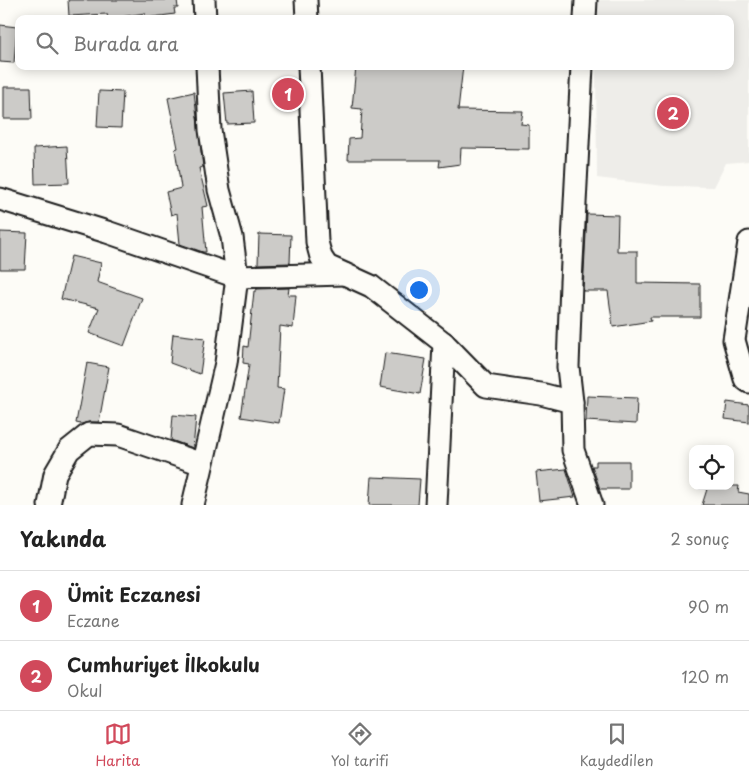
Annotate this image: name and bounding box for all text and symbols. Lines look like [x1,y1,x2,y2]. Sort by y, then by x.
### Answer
search box [15,15,734,70]
icon: search [33,29,61,57]
text: Burada ara [73,29,178,57]
pin: 1 [272,75,304,113]
pin: 2 [657,94,689,132]
your location [406,277,432,303]
map controls [689,445,734,490]
button: locate [689,445,734,490]
text: Yakında [20,522,106,554]
text: 2 sonuç [671,526,729,550]
text: Ümit Eczanesi [67,580,201,608]
text: 1 [32,594,40,618]
text: 90 m [688,594,729,618]
text: Eczane [67,608,120,632]
text: Cumhuriyet İlkokulu [67,650,260,678]
text: 2 [30,664,42,688]
text: 120 m [682,664,729,688]
text: Okul [67,678,102,702]
tab: Harita [95,720,140,771]
tab: Yol tarifi [331,720,389,771]
tab: Kaydedilen [580,720,654,771]

